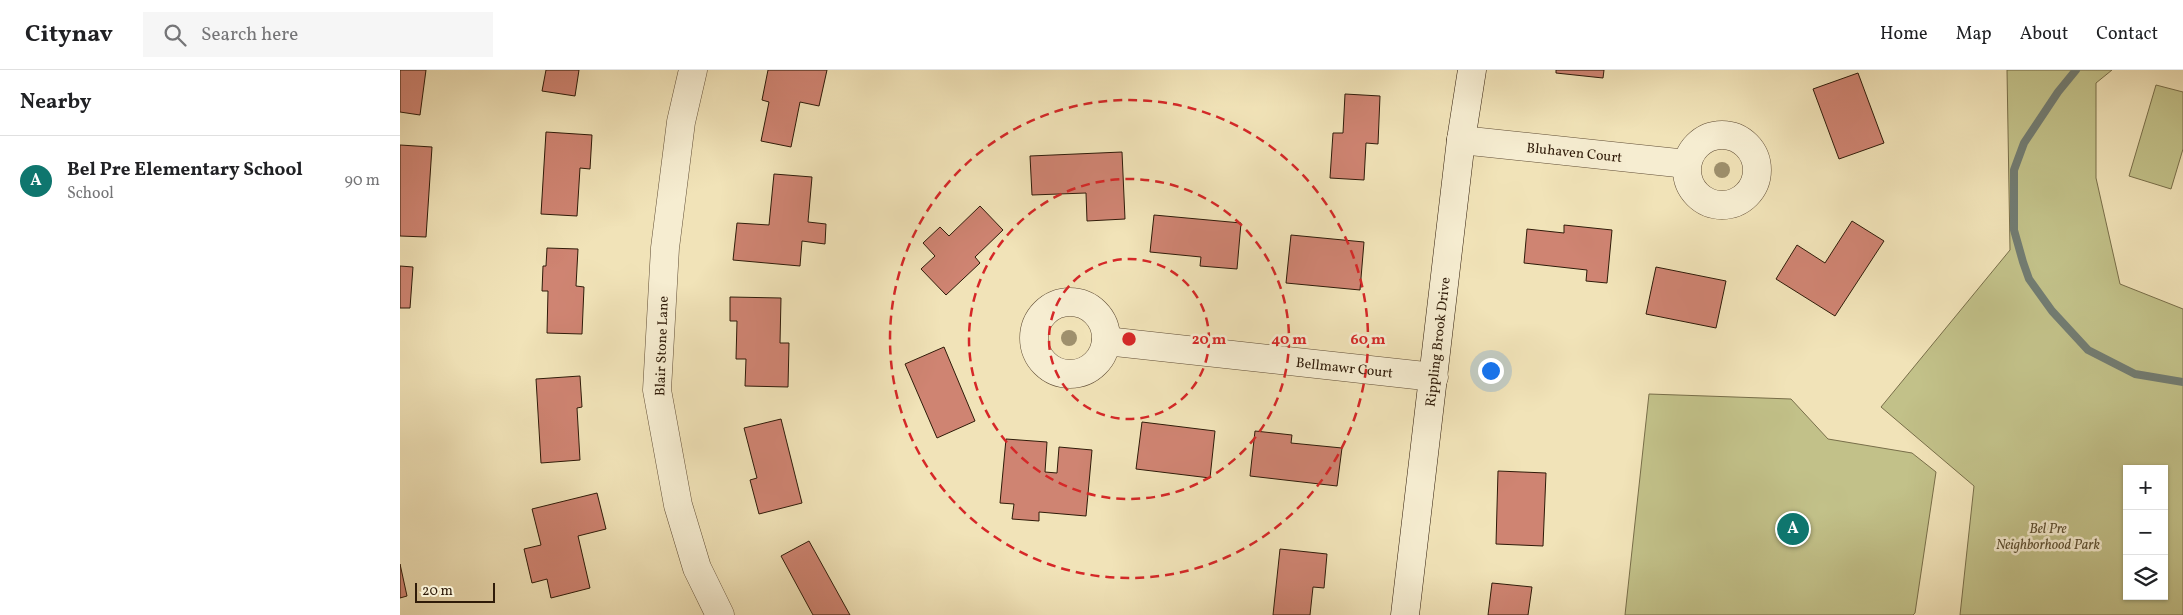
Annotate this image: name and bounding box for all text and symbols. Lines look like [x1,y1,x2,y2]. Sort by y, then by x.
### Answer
search box [143,12,493,57]
text: Citynav [25,18,113,52]
icon: search [161,21,189,49]
text: Search here [201,22,298,48]
text: Home [1880,22,1928,47]
text: Map [1956,22,1992,47]
text: About [2020,22,2068,47]
text: Contact [2096,22,2158,47]
text: Nearby [20,88,91,117]
street label: Bluhaven Court [1525,139,1623,168]
text: Bel Pre Elementary School [67,157,303,183]
text: A [30,170,42,192]
text: 90 m [344,170,380,192]
text: School [67,183,114,205]
street label: Rippling Brook Drive [1422,276,1456,408]
street label: Blair Stone Lane [651,295,674,397]
centre of rings [1120,330,1138,348]
text: 20 m [1192,330,1227,351]
text: 40 m [1271,330,1307,351]
text: 60 m [1351,330,1386,351]
street label: Bellmawr Court [1295,354,1394,383]
your location [1478,358,1504,384]
map controls [2123,465,2168,600]
button: + [2123,465,2168,510]
pin: A [1777,510,1809,548]
button: − [2123,510,2168,555]
park label: Bel Pre Neighborhood Park [1996,520,2100,555]
button: layers [2123,555,2168,600]
scale bar [415,580,495,603]
text: 20 m [422,582,453,601]

